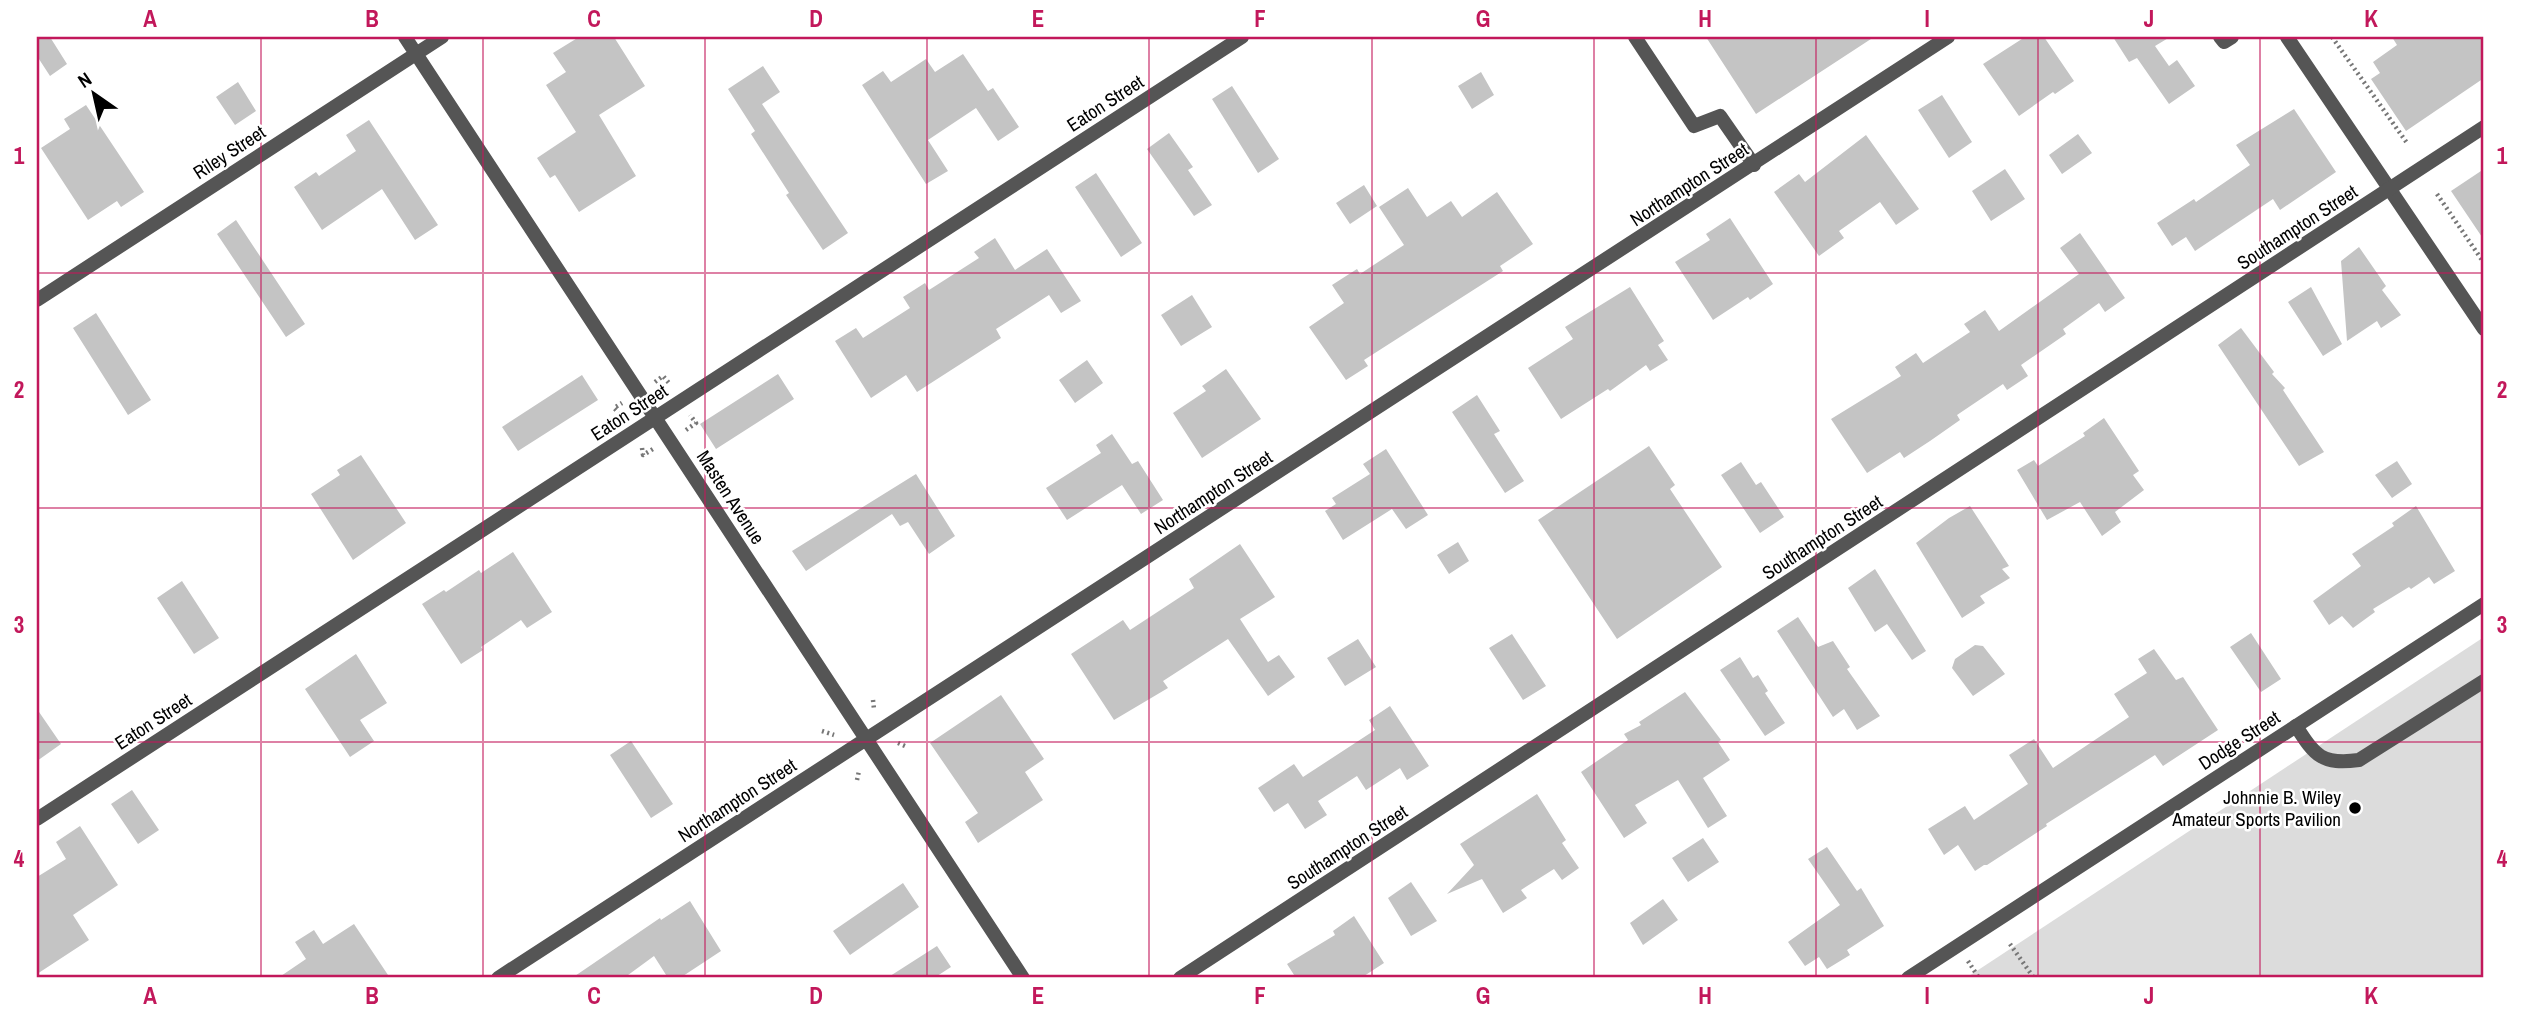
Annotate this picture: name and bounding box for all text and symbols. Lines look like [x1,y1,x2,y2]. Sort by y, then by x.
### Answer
text: A [143,3,157,34]
text: B [365,3,379,34]
text: C [587,3,601,34]
text: D [809,3,823,34]
text: E [1032,3,1044,34]
text: F [1254,3,1266,34]
text: G [1476,3,1490,34]
text: H [1698,3,1712,34]
text: I [1924,3,1930,34]
text: J [2144,3,2154,34]
text: K [2364,3,2378,34]
north arrow [60,60,130,130]
text: N [73,66,96,94]
street label: Eaton Street [1062,68,1149,137]
street label: Riley Street [188,119,271,185]
street label: Northampton Street [1625,136,1754,232]
text: 1 [14,140,25,171]
text: 1 [2497,140,2508,171]
street label: Southampton Street [2232,178,2363,276]
text: 2 [14,374,24,405]
text: 2 [2497,374,2507,405]
street label: Eaton Street [586,377,673,446]
street label: Northampton Street [1149,444,1278,540]
street label: Masten Avenue [691,445,771,549]
street label: Southampton Street [1757,488,1888,586]
text: 3 [14,609,24,640]
text: 3 [2497,609,2507,640]
street label: Eaton Street [110,686,197,755]
street label: Dodge Street [2193,704,2285,776]
street label: Northampton Street [673,752,802,848]
place label: Johnnie B. Wiley Amateur Sports Pavilion [2171,784,2341,832]
street label: Southampton Street [1282,798,1413,896]
marker: Johnnie B. Wiley Amateur Sports Pavilion [2347,800,2363,816]
text: 4 [14,843,25,874]
text: 4 [2497,843,2508,874]
text: A [143,980,157,1011]
text: B [365,980,379,1011]
text: C [587,980,601,1011]
text: D [809,980,823,1011]
text: E [1032,980,1044,1011]
text: F [1254,980,1266,1011]
text: G [1476,980,1490,1011]
text: H [1698,980,1712,1011]
text: I [1924,980,1930,1011]
text: J [2144,980,2154,1011]
text: K [2364,980,2378,1011]

